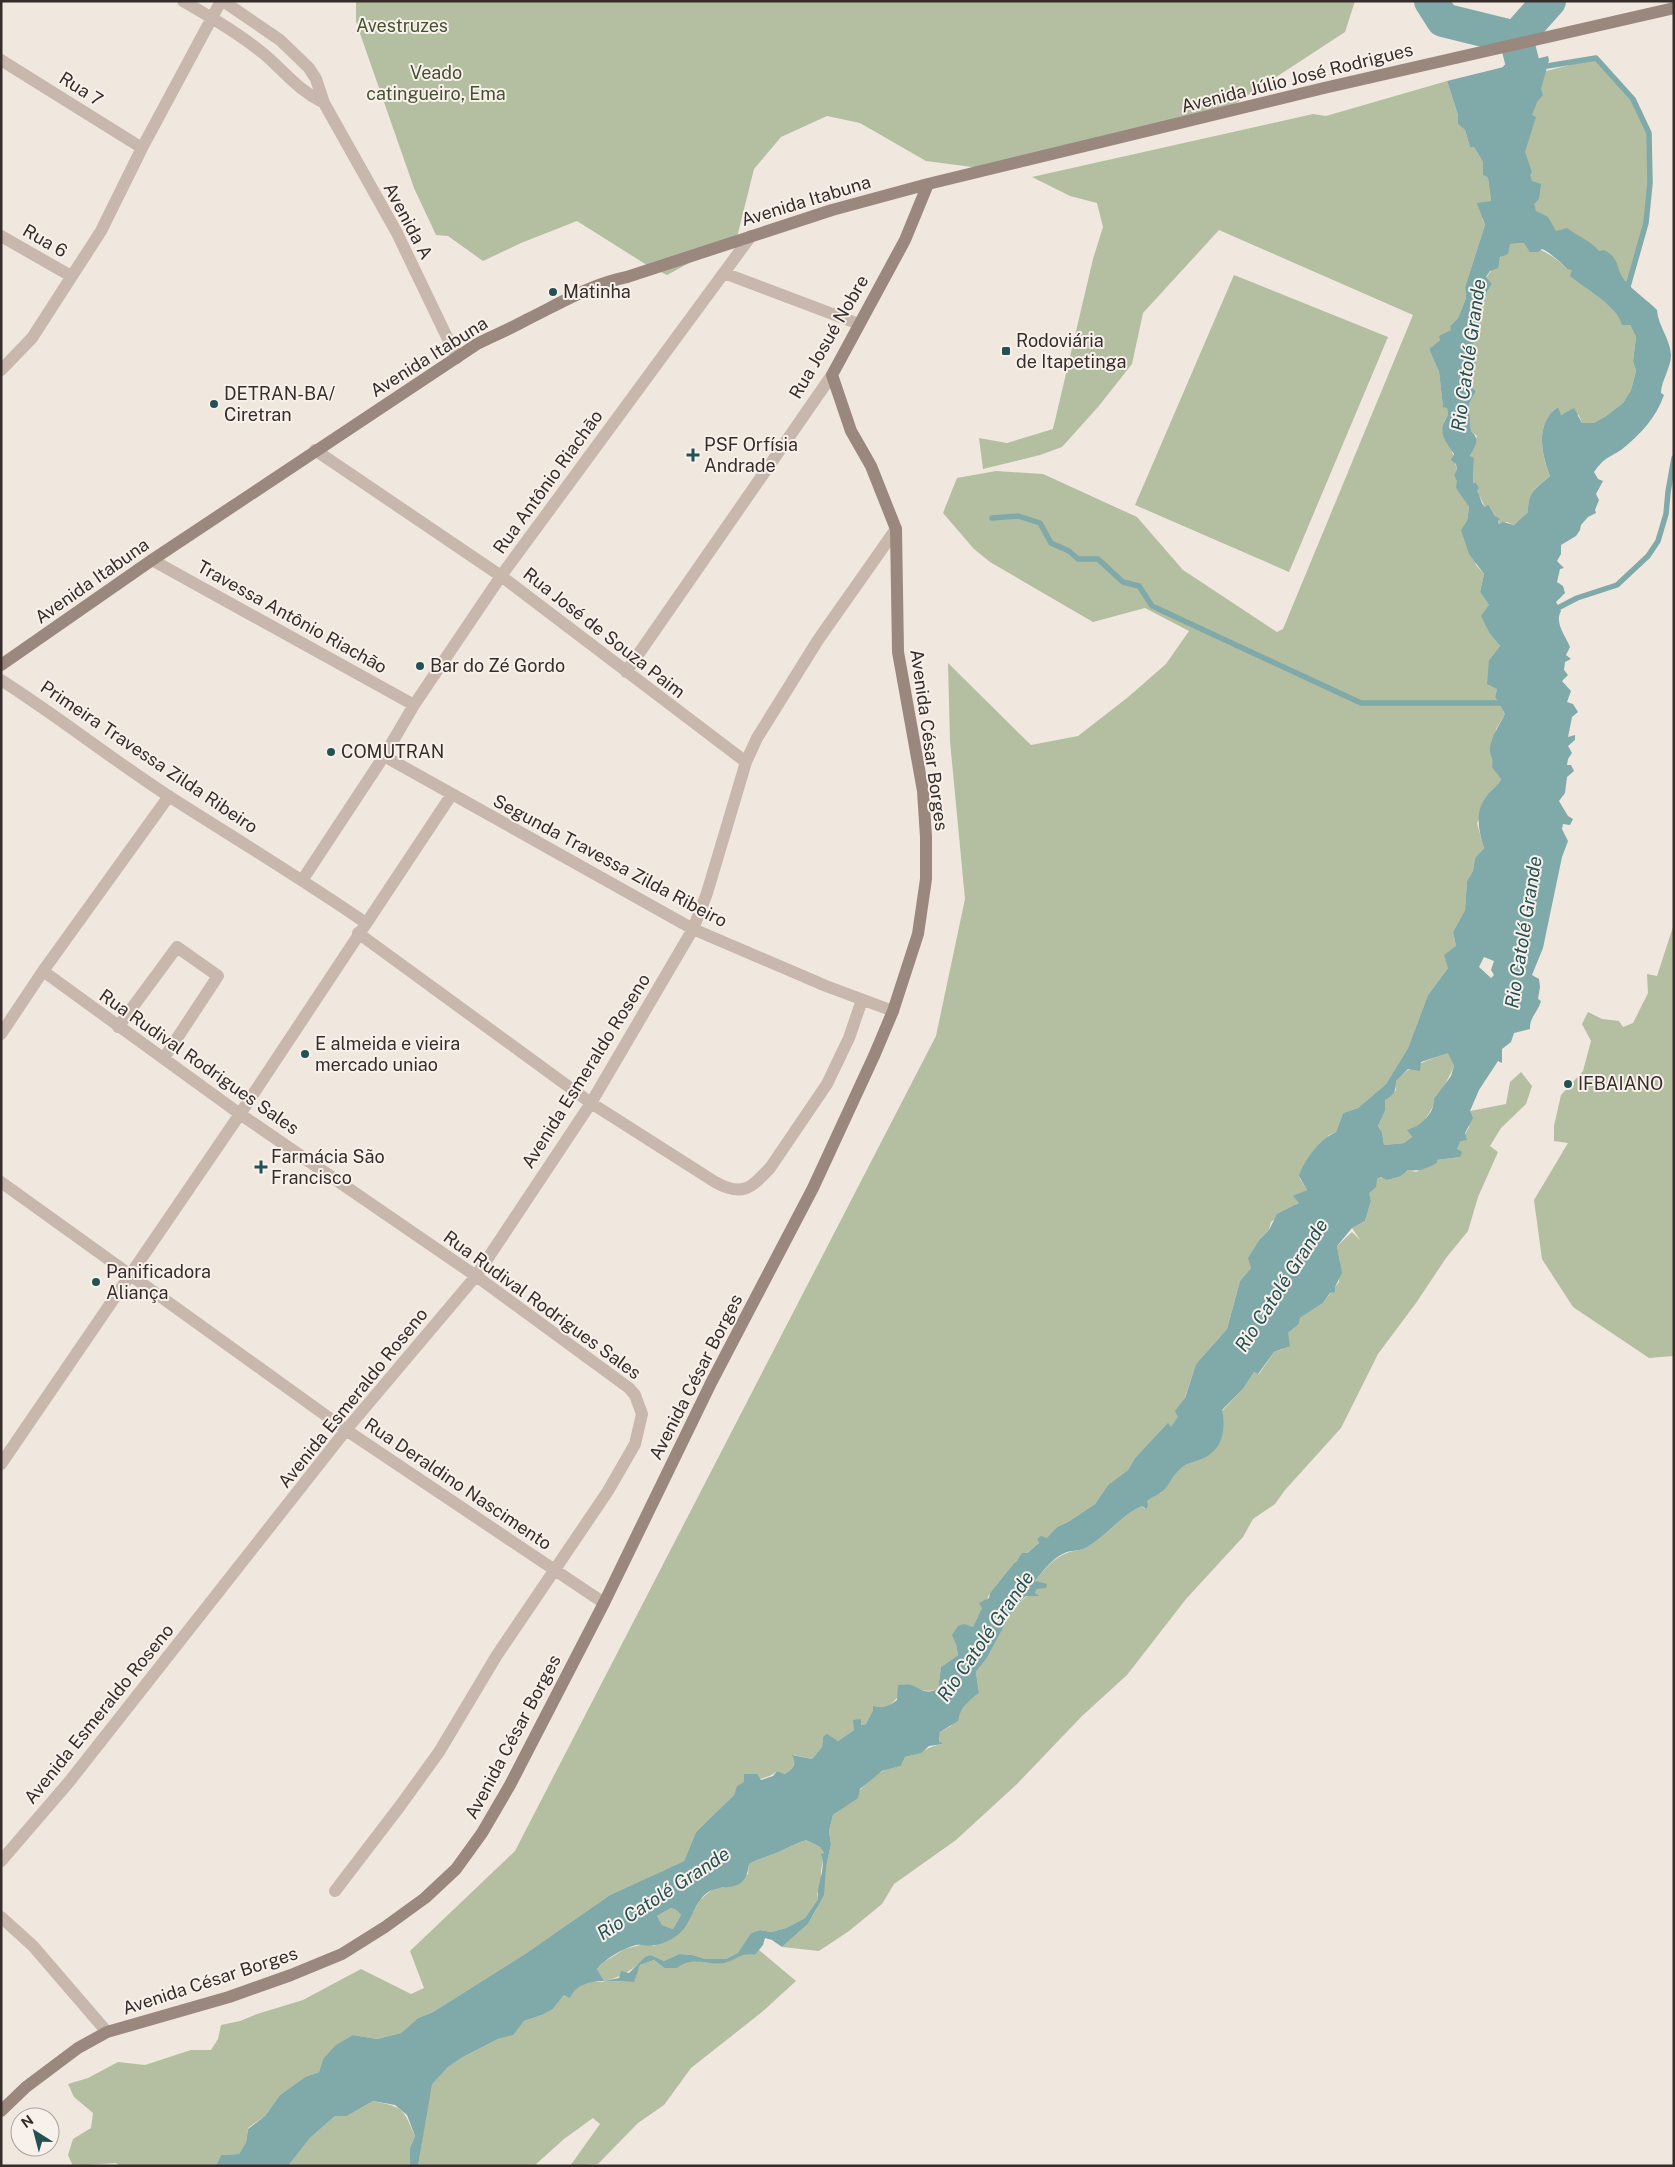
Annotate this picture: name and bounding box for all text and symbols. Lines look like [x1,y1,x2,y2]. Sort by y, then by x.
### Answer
park label: Avestruzes [356,15,448,36]
street label: Avenida Júlio José Rodrigues [1179,39,1415,117]
park label: Veado catingueiro, Ema [366,62,506,104]
street label: Rua 7 [56,67,107,110]
street label: Avenida Itabuna [739,171,873,230]
street label: Avenida A [380,179,437,263]
street label: Rua 6 [19,219,71,262]
street label: Rua Josué Nobre [785,271,873,402]
water label: Rio Catolé Grande [1446,277,1490,433]
place label: Matinha [563,281,631,302]
marker: Matinha [547,286,559,298]
street label: Avenida Itabuna [366,312,491,401]
place label: Rodoviária de Itapetinga [1016,330,1126,372]
marker: Rodoviária de Itapetinga [1000,345,1012,357]
place label: DETRAN-BA/ Ciretran [224,383,336,425]
marker: DETRAN-BA/ Ciretran [208,398,220,410]
street label: Rua Antônio Riachão [488,406,607,558]
place label: PSF Orfísia Andrade [704,434,798,476]
marker: PSF Orfísia Andrade [686,448,700,462]
street label: Avenida Itabuna [31,534,153,628]
street label: Travessa Antônio Riachão [194,556,391,678]
street label: Rua José de Souza Paim [519,563,689,702]
street label: Avenida César Borges [906,648,953,832]
place label: Bar do Zé Gordo [430,655,565,676]
marker: Bar do Zé Gordo [414,660,426,672]
street label: Primeira Travessa Zilda Ribeiro [37,676,262,837]
place label: COMUTRAN [341,741,444,762]
marker: COMUTRAN [325,746,337,758]
street label: Segunda Travessa Zilda Ribeiro [490,790,731,931]
water label: Rio Catolé Grande [1500,854,1546,1010]
street label: Avenida Esmeraldo Roseno [517,970,654,1172]
street label: Rua Rudival Rodrigues Sales [95,985,303,1139]
place label: E almeida e vieira mercado uniao [315,1033,460,1075]
marker: E almeida e vieira mercado uniao [299,1048,311,1060]
place label: IFBAIANO [1578,1073,1663,1094]
marker: IFBAIANO [1562,1078,1574,1090]
place label: Farmácia São Francisco [271,1146,385,1188]
marker: Farmácia São Francisco [255,1161,267,1173]
water label: Rio Catolé Grande [1230,1215,1332,1355]
street label: Rua Rudival Rodrigues Sales [440,1226,645,1383]
place label: Panificadora Aliança [106,1261,211,1303]
marker: Panificadora Aliança [90,1276,102,1288]
street label: Avenida César Borges [645,1291,746,1463]
street label: Avenida Esmeraldo Roseno [274,1304,432,1492]
street label: Rua Deraldino Nascimento [361,1413,556,1554]
water label: Rio Catolé Grande [932,1567,1038,1705]
street label: Avenida Esmeraldo Roseno [20,1620,178,1808]
street label: Avenida César Borges [460,1651,565,1822]
water label: Rio Catolé Grande [593,1842,733,1944]
street label: Avenida César Borges [120,1942,300,2019]
north arrow [10,2107,60,2157]
text: N [18,2112,36,2131]

